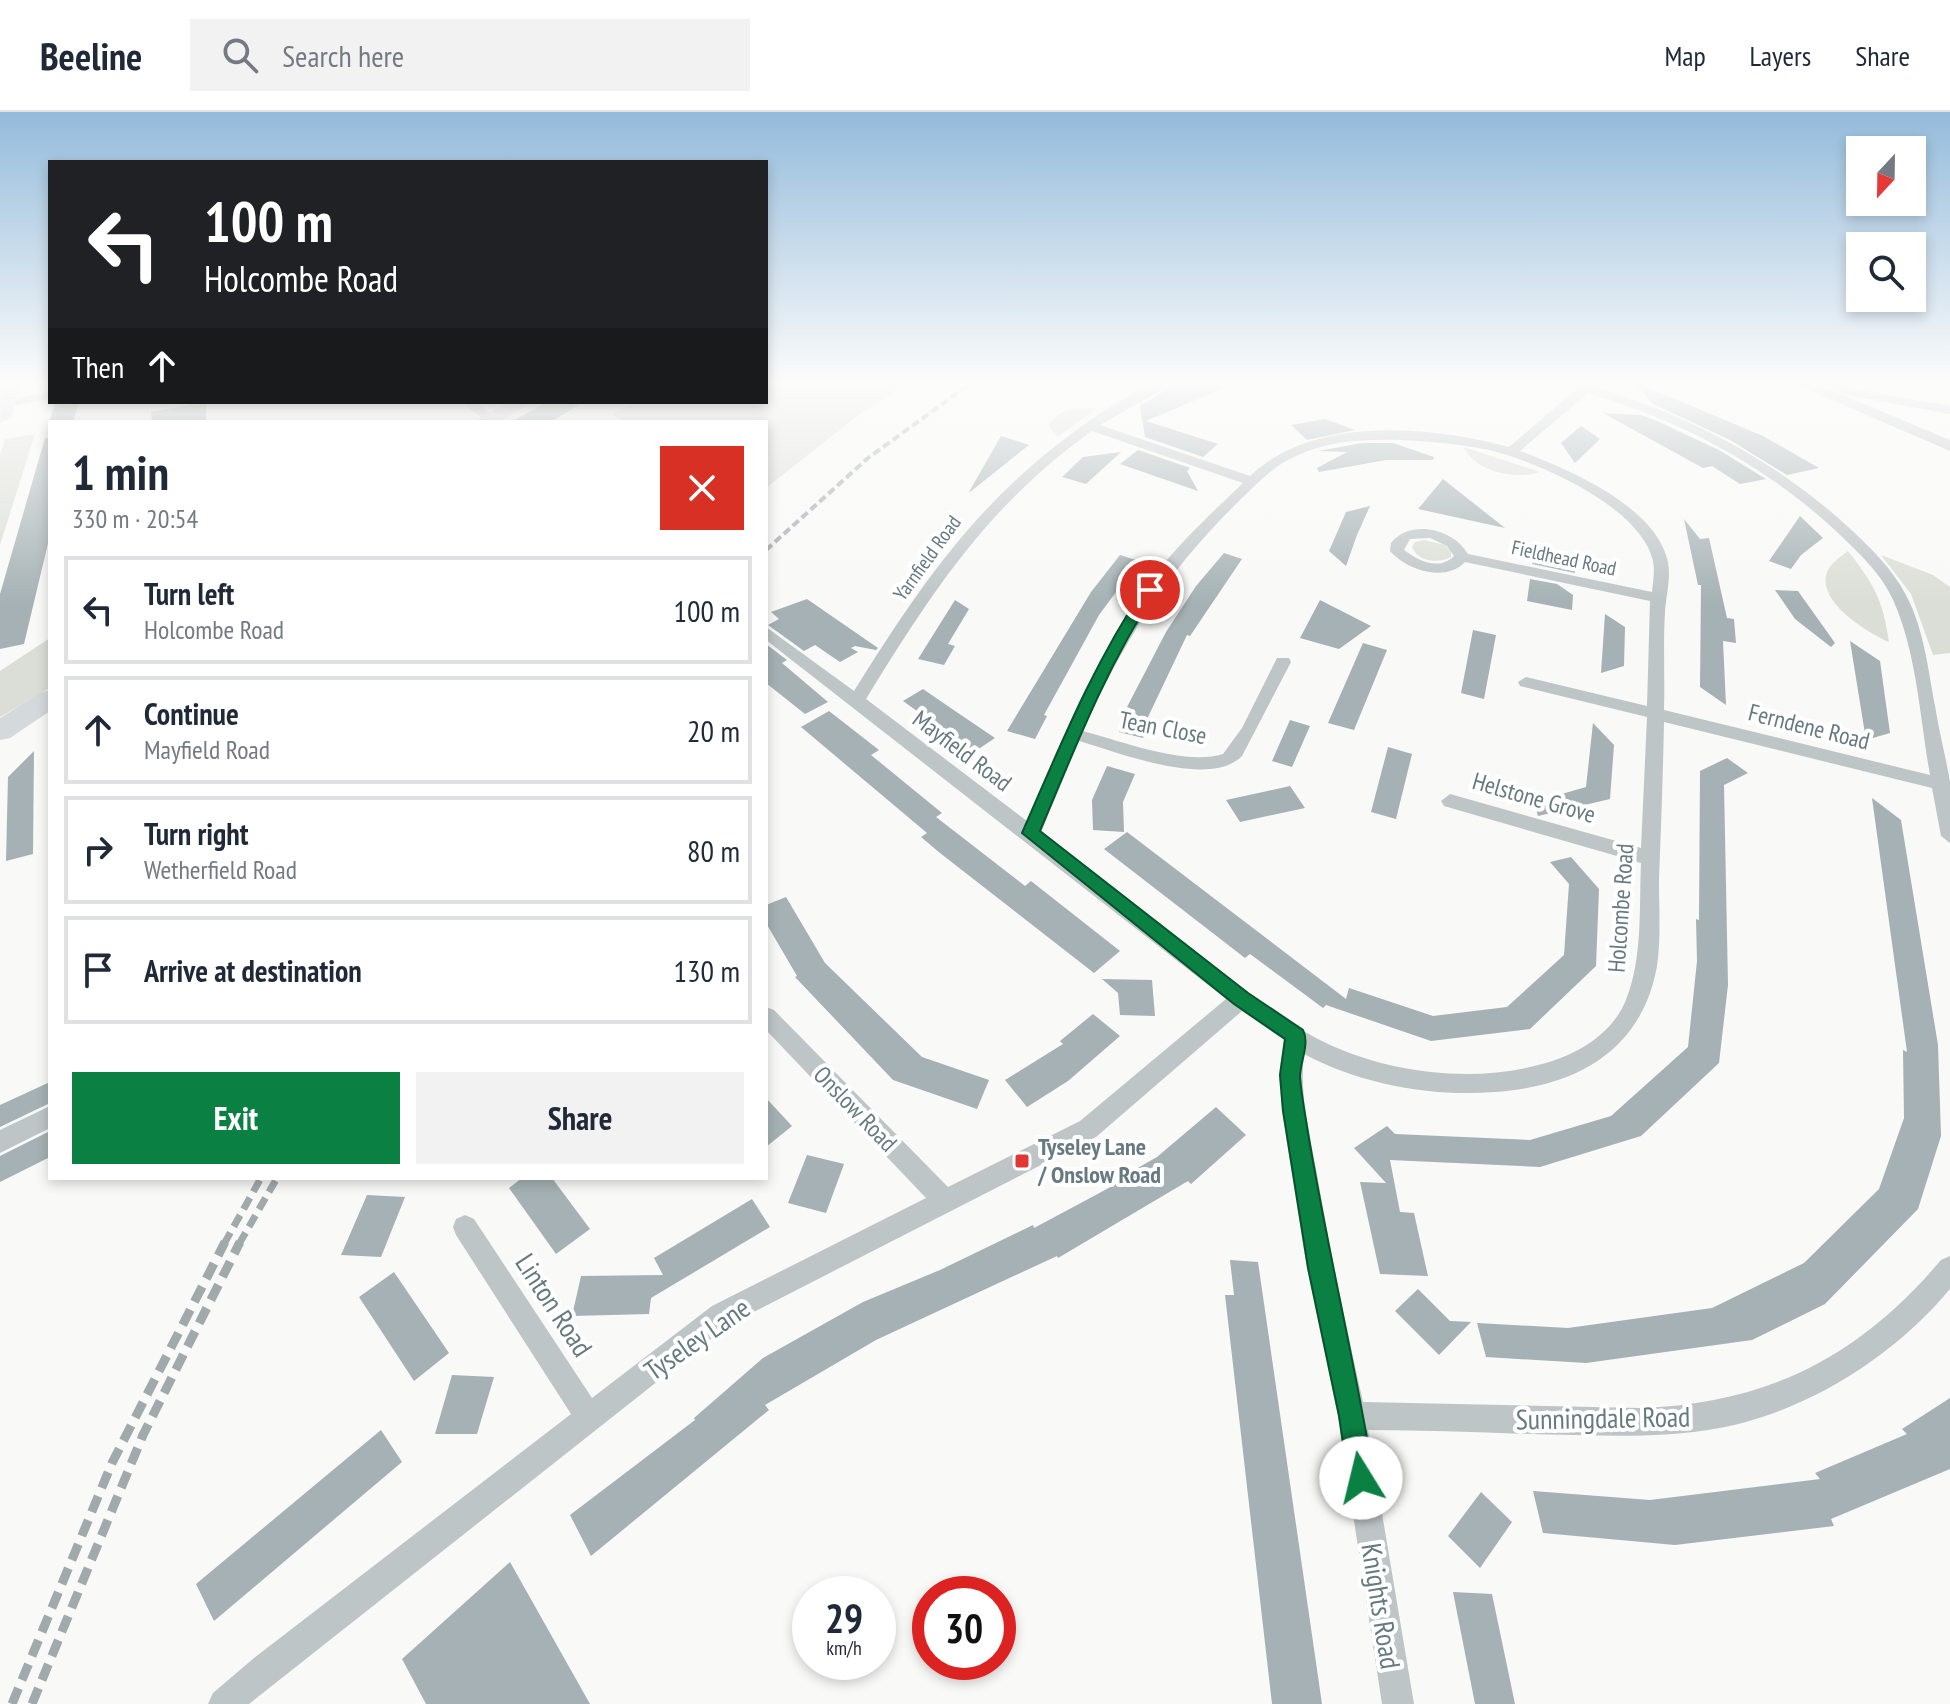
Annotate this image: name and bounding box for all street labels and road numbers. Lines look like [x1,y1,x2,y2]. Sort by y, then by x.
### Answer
street label: Yarnfield Road [887,510,967,606]
street label: Fieldhead Road [1509,534,1619,582]
street label: Ferndene Road [1745,697,1873,757]
street label: Mayfield Road [907,703,1018,798]
street label: Tean Close [1117,704,1209,751]
street label: Helstone Grove [1469,765,1599,830]
street label: Holcombe Road [1601,842,1640,974]
street label: Onslow Road [807,1059,904,1158]
street label: Linton Road [507,1246,601,1363]
street label: Tyseley Lane [637,1289,757,1388]
street label: Sunningdale Road [1516,1397,1690,1438]
street label: Knights Road [1353,1540,1410,1671]

